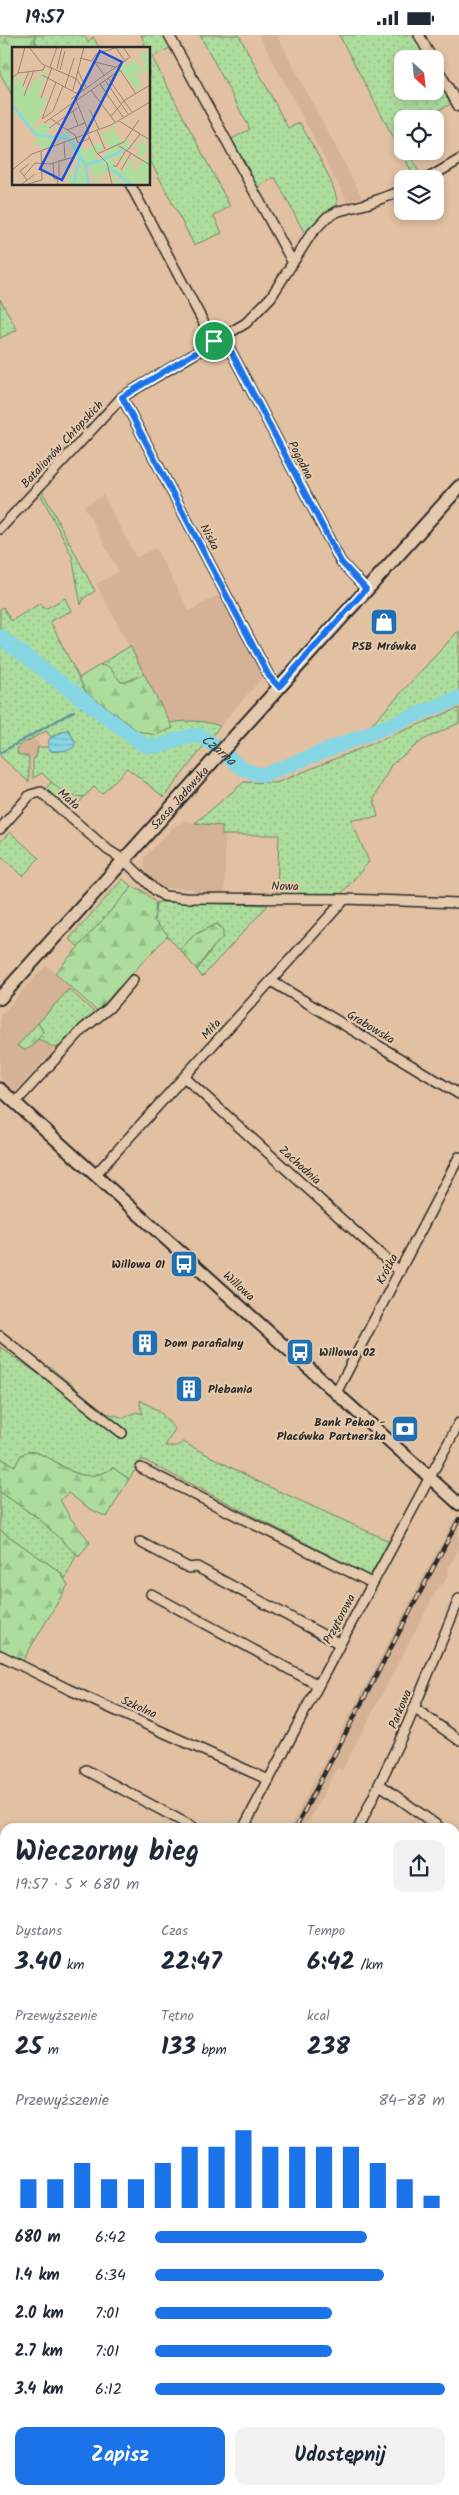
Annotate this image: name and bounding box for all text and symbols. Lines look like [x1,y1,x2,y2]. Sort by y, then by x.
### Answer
text: 19:57 [25,3,64,33]
inset map [12,47,150,185]
north arrow [394,50,444,100]
map controls [394,50,444,220]
button: locate [394,110,444,160]
button: layers [394,170,444,220]
pin [193,320,235,362]
icon: arrive [200,327,228,355]
street label: Batalionów Chłopskich [17,396,108,493]
street label: Pogodna [283,438,319,483]
street label: Niska [195,521,225,554]
shop icon: PSB Mrówka [369,607,399,637]
place label: PSB Mrówka [352,637,416,656]
water label: Czarna [197,729,242,773]
street label: Szosa Jadowska [146,762,214,834]
street label: Mała [53,784,85,815]
street label: Nowa [271,877,299,896]
street label: Grabowska [343,1006,399,1049]
street label: Miła [197,1014,226,1044]
street label: Zachodnia [274,1141,325,1190]
bus stop icon: Willowa 01 [169,1249,199,1279]
street label: Krótka [371,1250,404,1288]
place label: Willowa 01 [112,1255,165,1274]
street label: Willowa [218,1267,259,1306]
building icon: Dom parafialny [130,1328,160,1358]
place label: Dom parafialny [164,1334,244,1353]
bus stop icon: Willowa 02 [285,1337,315,1367]
place label: Willowa 02 [319,1343,376,1362]
building icon: Plebania [174,1374,204,1404]
place label: Plebania [208,1380,252,1399]
place label: Bank Pekao - Placówka Partnerska [277,1413,386,1446]
bank icon: Bank Pekao - Placówka Partnerska [390,1414,420,1444]
street label: Przytorowa [318,1590,361,1648]
street label: Parkowa [384,1686,417,1732]
street label: Szkolna [118,1691,160,1724]
text: Wieczorny bieg [15,1830,199,1875]
button: share [393,1840,445,1892]
text: 19:57 · 5 × 680 m [15,1872,139,1897]
text: Dystans [15,1920,62,1942]
text: Czas [161,1920,188,1942]
text: Tempo [307,1920,345,1942]
text: 3.40 [15,1942,61,1982]
text: 22:47 [161,1942,222,1982]
text: 6:42 [307,1942,355,1982]
text: km [61,1954,84,1976]
text: /km [355,1954,383,1976]
text: Przewyższenie [15,2005,97,2027]
text: Tętno [161,2005,194,2027]
text: kcal [307,2005,330,2027]
text: 25 [15,2027,42,2067]
text: 133 [161,2027,196,2067]
text: 238 [307,2027,350,2067]
text: m [42,2039,59,2061]
text: bpm [196,2039,227,2061]
text: Przewyższenie [15,2088,109,2113]
text: 84–88 m [378,2088,445,2113]
text: 680 m [15,2225,61,2250]
text: 6:42 [95,2225,126,2250]
text: 1.4 km [15,2263,60,2288]
text: 6:34 [95,2263,126,2288]
text: 2.0 km [15,2301,63,2326]
text: 7:01 [95,2301,119,2326]
text: 2.7 km [15,2339,63,2364]
text: 7:01 [95,2339,119,2364]
text: 3.4 km [15,2377,63,2402]
text: 6:12 [95,2377,122,2402]
button: Zapisz [15,2427,225,2485]
button: Udostępnij [235,2427,445,2485]

